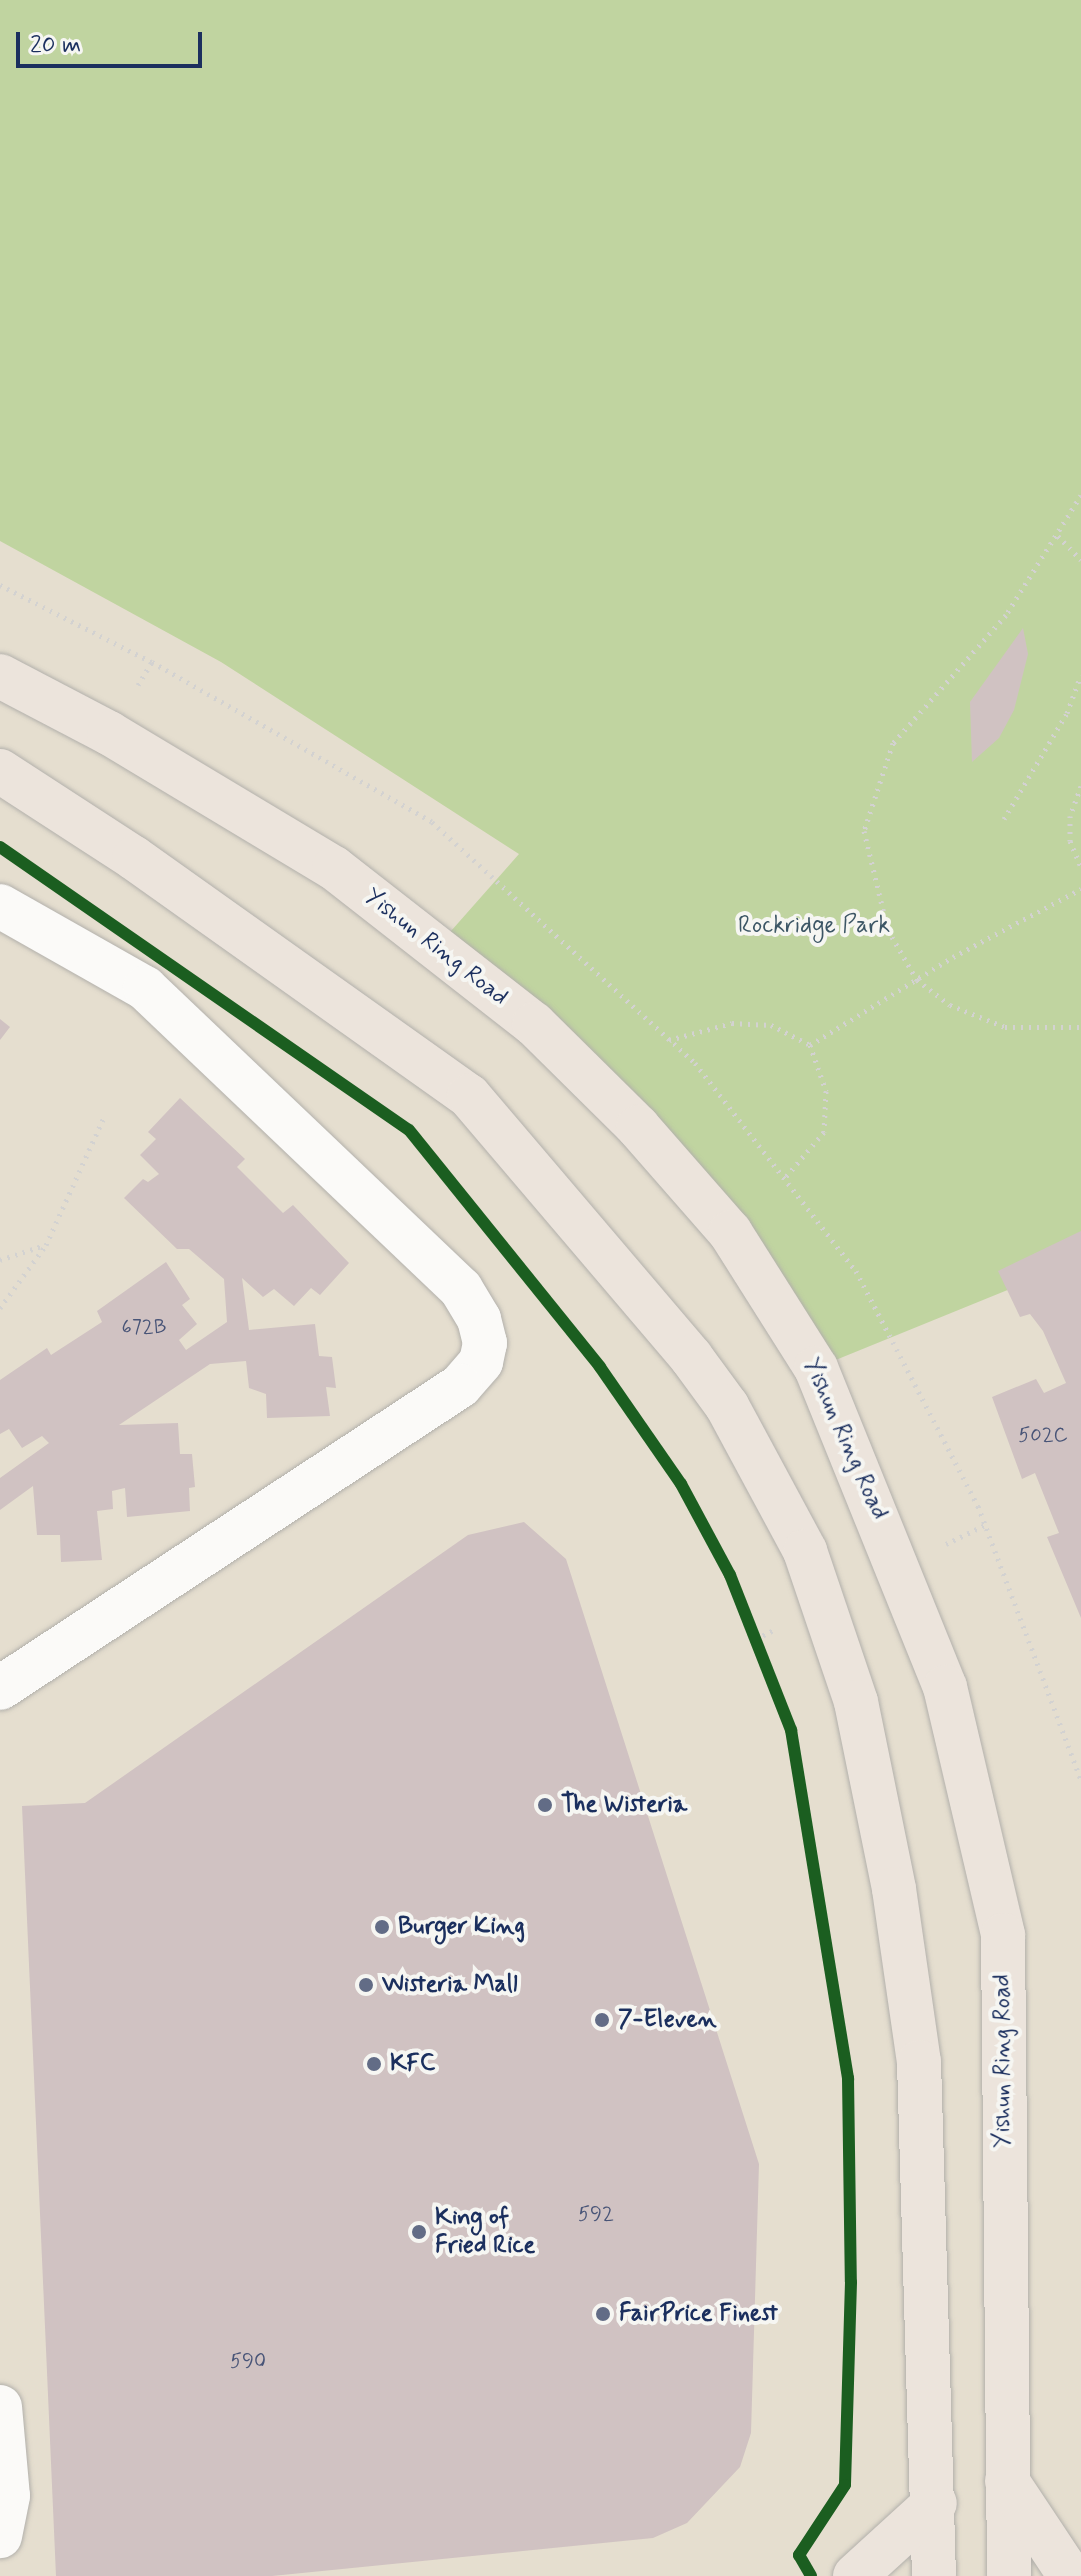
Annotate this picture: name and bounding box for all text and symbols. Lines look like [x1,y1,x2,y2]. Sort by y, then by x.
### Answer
scale bar [20,16,206,66]
text: 20 m [30,30,81,61]
street label: Yishun Ring Road [360,883,512,1011]
park label: Rockridge Park [738,912,890,940]
house number: 672B [122,1315,166,1339]
street label: Yishun Ring Road [797,1355,893,1523]
house number: 502C [1018,1423,1068,1447]
place label: The Wisteria [561,1791,689,1819]
marker: The Wisteria [536,1796,554,1814]
place label: Burger King [398,1913,522,1941]
marker: Burger King [373,1918,391,1936]
place label: Wisteria Mall [382,1971,517,1999]
marker: Wisteria Mall [357,1976,375,1994]
street label: Yishun Ring Road [989,1976,1017,2146]
place label: 7-Eleven [618,2006,717,2034]
marker: 7-Eleven [593,2011,611,2029]
place label: KFC [390,2050,435,2078]
marker: KFC [365,2055,383,2073]
house number: 592 [578,2202,614,2226]
place label: King of Fried Rice [435,2204,534,2260]
marker: King of Fried Rice [410,2223,428,2241]
place label: FairPrice Finest [619,2300,778,2328]
marker: FairPrice Finest [594,2305,612,2323]
house number: 590 [230,2349,266,2373]

